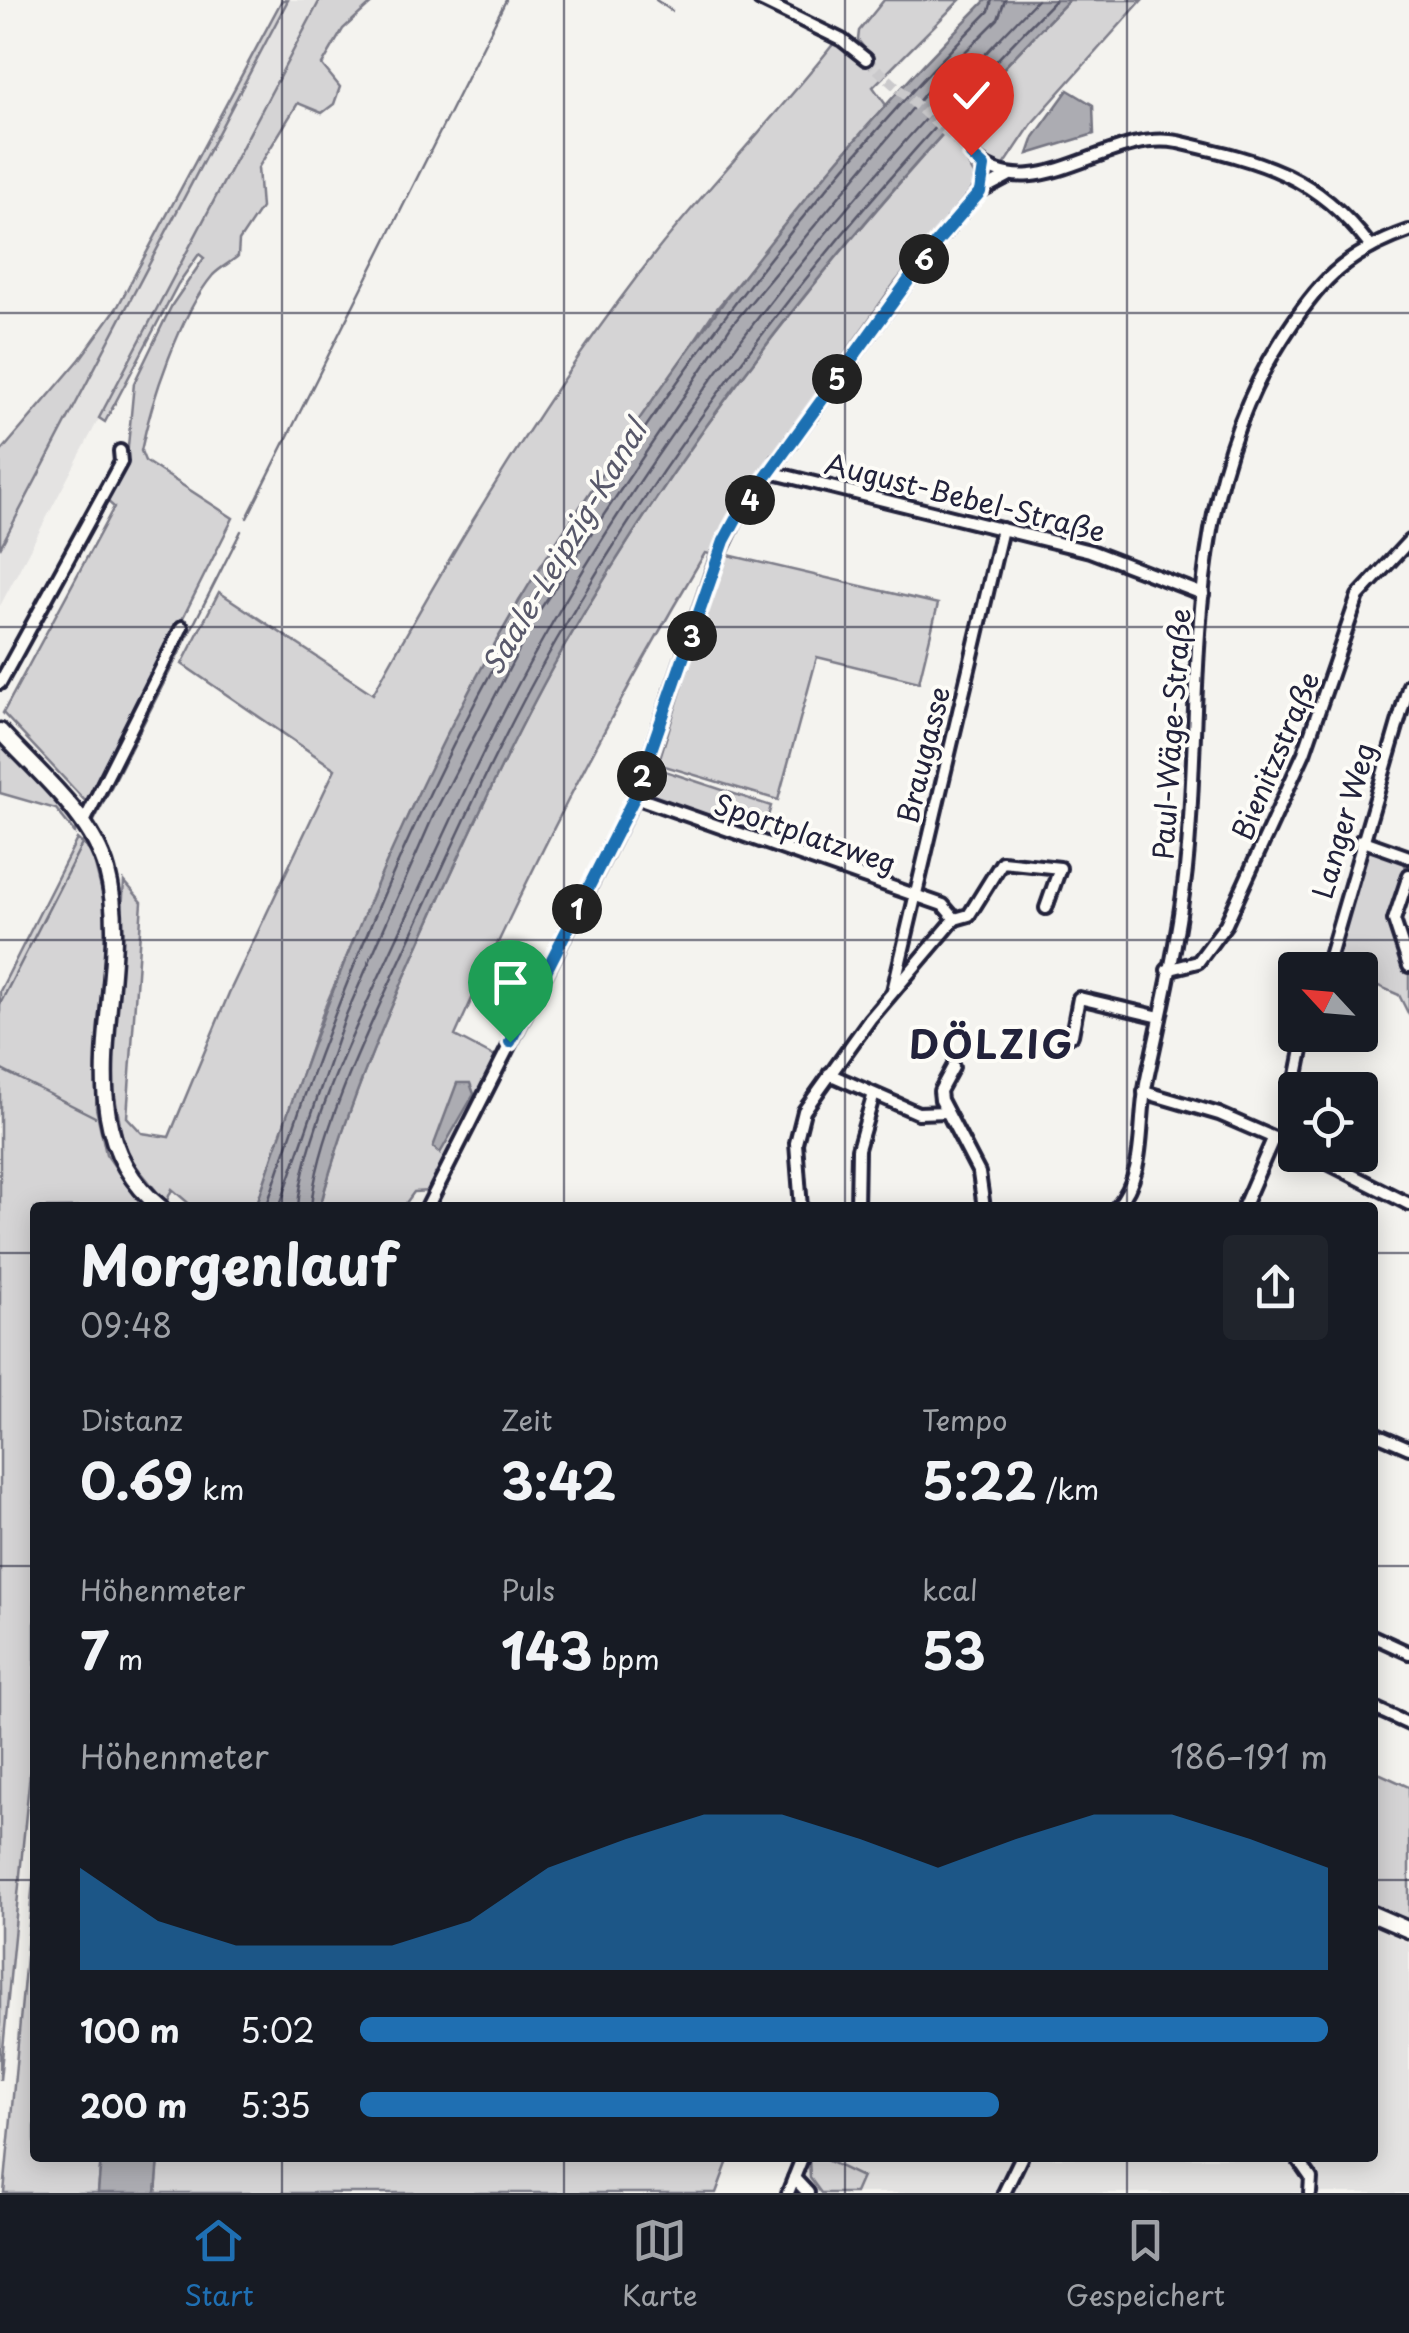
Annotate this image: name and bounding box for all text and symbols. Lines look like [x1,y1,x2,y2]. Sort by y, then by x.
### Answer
pin [929,53,1014,156]
icon: check [944,68,999,123]
pin: 6 [899,234,949,284]
text: 6 [914,237,934,280]
pin: 5 [812,354,862,404]
text: 5 [828,357,846,400]
water label: Saale-Leipzig-Kanal [469,407,659,682]
street label: August-Bebel-Straße [821,441,1110,552]
pin: 4 [725,475,775,525]
text: 4 [740,478,760,521]
street label: Paul-Wäge-Straße [1140,607,1201,861]
pin: 3 [667,611,717,661]
text: 3 [683,614,701,657]
street label: Bienitzstraße [1220,664,1329,846]
street label: Braugasse [885,682,960,828]
street label: Langer Weg [1300,738,1385,904]
pin: 2 [617,751,667,801]
text: 2 [632,754,652,797]
street label: Sportplatzweg [709,781,902,884]
pin: 1 [552,884,602,934]
text: 1 [570,887,584,930]
pin [468,940,553,1043]
north arrow [1278,952,1378,1052]
map controls [1278,952,1378,1172]
icon: arrive [483,955,538,1010]
district label: DÖLZIG [909,1015,1075,1072]
button: locate [1278,1072,1378,1172]
text: Morgenlauf [80,1222,397,1305]
button: share [1223,1235,1328,1340]
text: 09:48 [80,1301,172,1349]
text: Distanz [80,1398,183,1441]
text: Zeit [501,1398,552,1441]
text: Tempo [922,1398,1008,1441]
text: 0.69 [80,1441,193,1517]
text: 3:42 [501,1441,616,1517]
text: 5:22 [922,1441,1037,1517]
text: km [193,1467,244,1510]
text: /km [1037,1467,1099,1510]
text: Höhenmeter [80,1568,245,1611]
text: Puls [501,1568,555,1611]
text: kcal [922,1568,978,1611]
text: 7 [80,1611,109,1687]
text: 143 [501,1611,593,1687]
text: 53 [922,1611,986,1687]
text: m [109,1637,143,1680]
text: bpm [593,1637,660,1680]
text: Höhenmeter [80,1732,269,1780]
text: 186–191 m [1170,1732,1328,1780]
text: 100 m [80,2006,180,2054]
text: 5:02 [240,2006,315,2054]
text: 200 m [80,2081,187,2129]
text: 5:35 [240,2081,311,2129]
tab: Start [184,2213,254,2316]
tab: Karte [622,2213,698,2316]
tab: Gespeichert [1066,2213,1225,2316]

